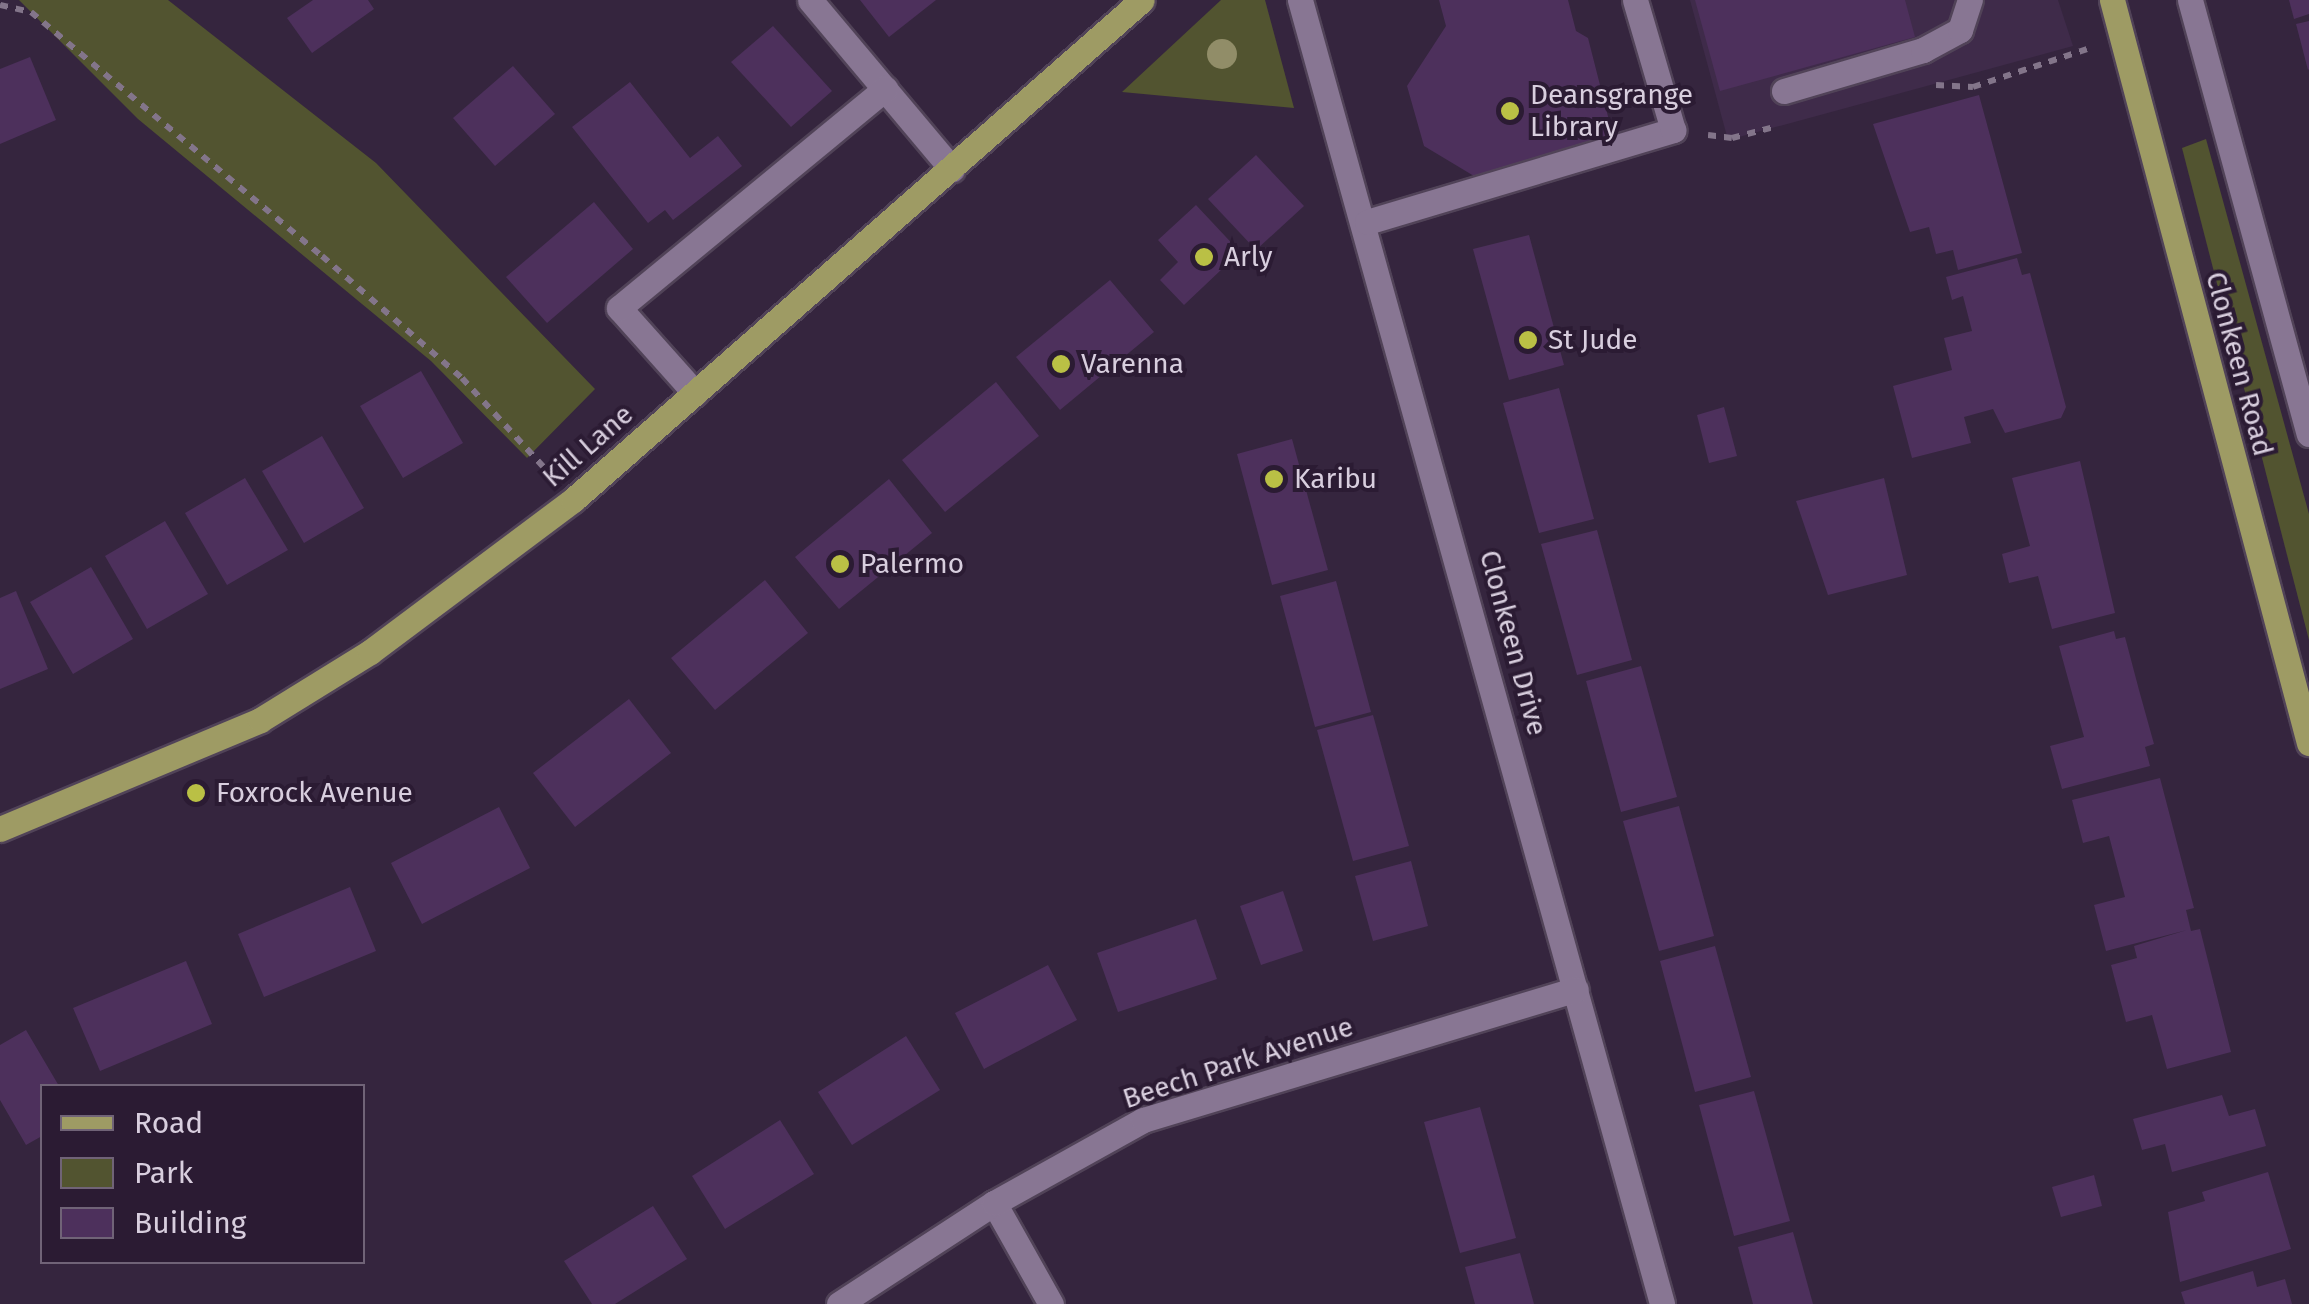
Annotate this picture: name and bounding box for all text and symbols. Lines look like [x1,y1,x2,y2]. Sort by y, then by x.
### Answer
place label: Deansgrange Library [1530,78,1693,144]
marker: Deansgrange Library [1499,100,1521,122]
place label: Arly [1224,240,1273,274]
marker: Arly [1193,246,1215,268]
street label: Clonkeen Road [2198,268,2280,460]
place label: St Jude [1548,323,1638,357]
marker: St Jude [1517,329,1539,351]
place label: Varenna [1081,347,1184,381]
marker: Varenna [1050,353,1072,375]
street label: Kill Lane [536,398,640,494]
place label: Karibu [1294,462,1377,496]
marker: Karibu [1263,468,1285,490]
place label: Palermo [860,547,964,581]
street label: Clonkeen Drive [1472,547,1554,739]
marker: Palermo [829,553,851,575]
place label: Foxrock Avenue [216,776,413,810]
marker: Foxrock Avenue [185,782,207,804]
street label: Beech Park Avenue [1119,1010,1357,1116]
legend [40,1084,365,1264]
text: Road [134,1105,203,1141]
text: Park [134,1155,193,1191]
text: Building [134,1205,246,1241]

